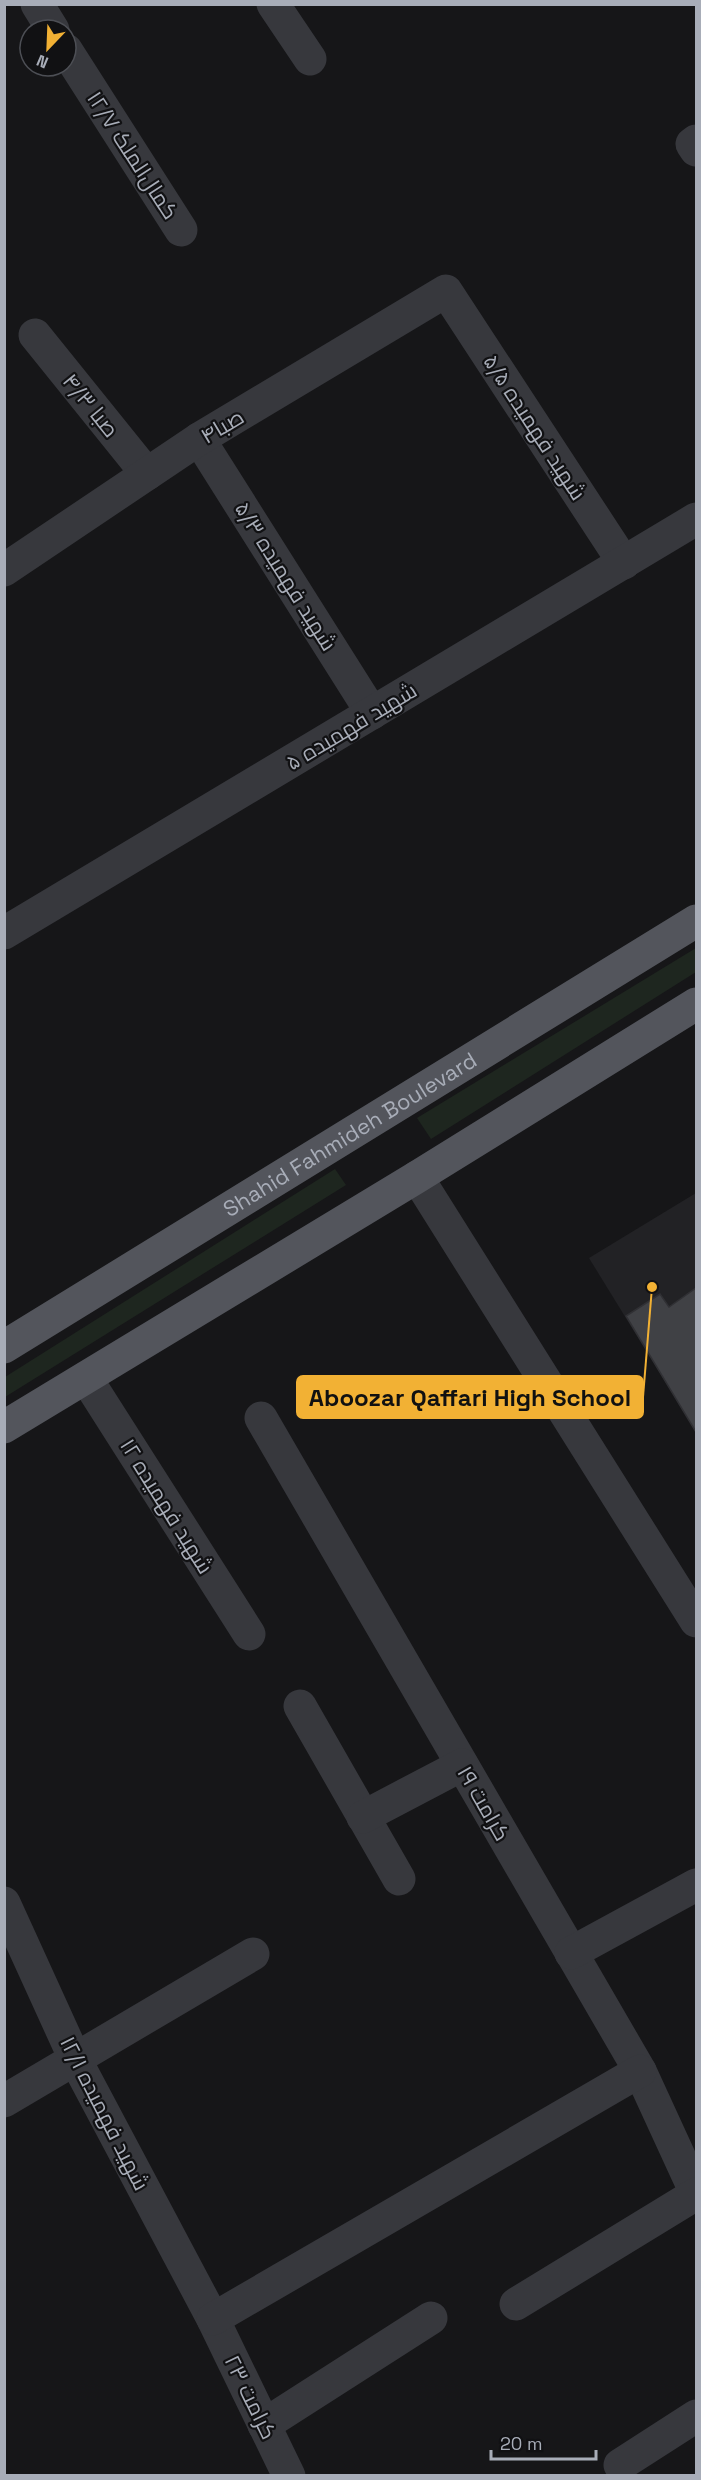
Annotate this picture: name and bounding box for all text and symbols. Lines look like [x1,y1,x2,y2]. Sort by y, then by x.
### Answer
north arrow [18,18,78,78]
text: N [33,50,51,73]
street label: کمال‌الملک ۱۲/۷ [81,86,185,224]
street label: شهید فهمیده ۵/۵ [477,349,593,505]
street label: صبا ۴/۳ [57,367,125,443]
street label: صبا۴ [195,402,249,450]
street label: شهید فهمیده ۵/۳ [229,496,343,656]
street label: شهید فهمیده ۵ [280,676,422,776]
street label: Shahid Fahmideh Boulevard [218,1045,482,1223]
callout: Aboozar Qaffari High School [297,1376,643,1418]
text: Aboozar Qaffari High School [309,1382,631,1413]
street label: شهید فهمیده ۱۲ [114,1433,220,1579]
street label: کرامت ۱۹ [451,1760,517,1846]
street label: شهید فهمیده ۱۲/۱ [54,2031,156,2195]
street label: کرامت ۲۳ [219,2350,283,2444]
scale bar [491,2423,596,2461]
text: 20 m [500,2432,543,2455]

